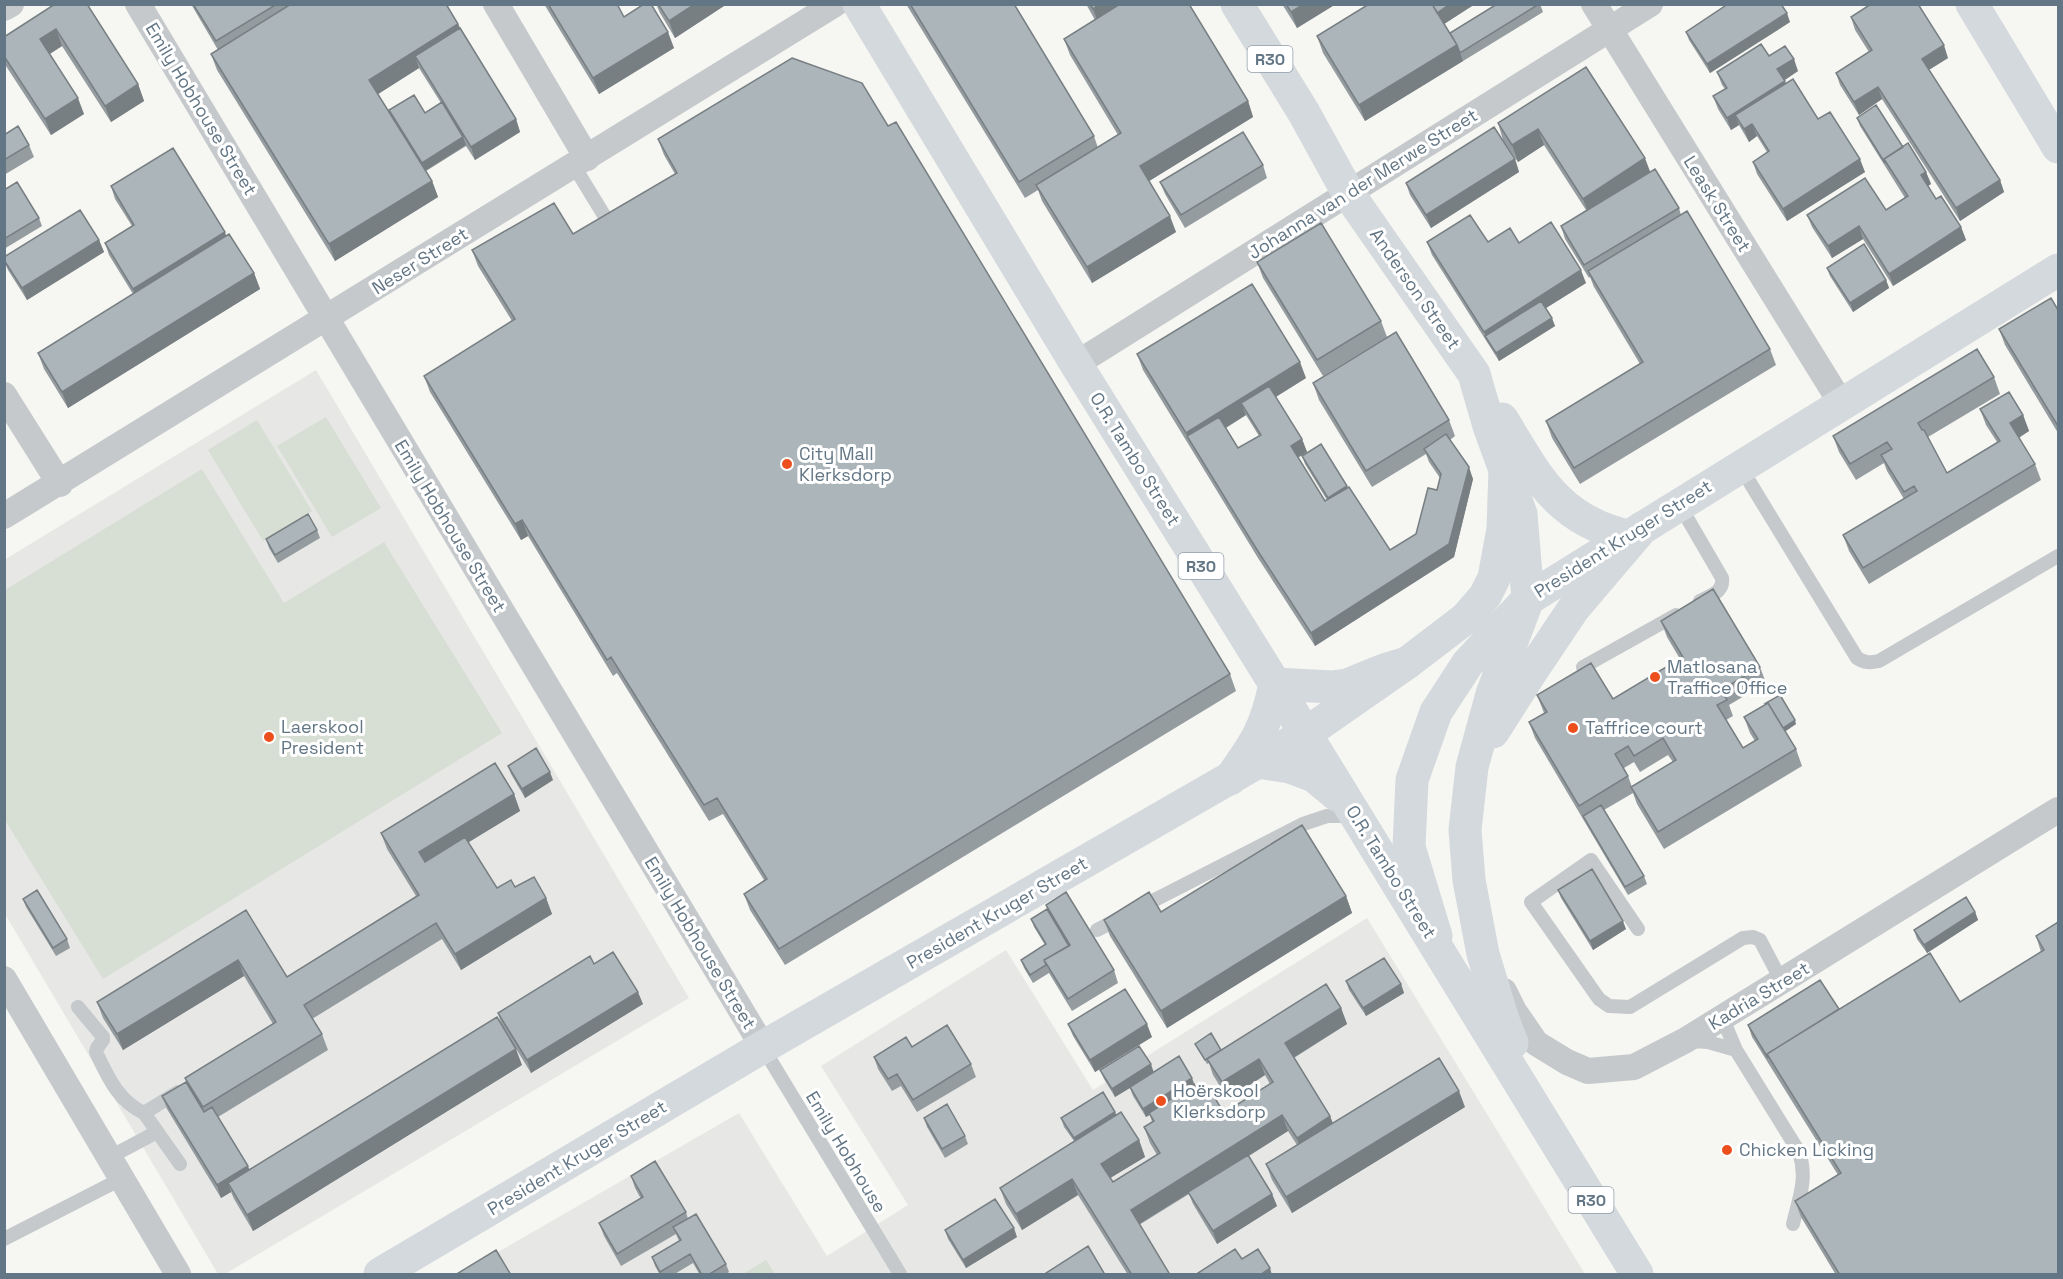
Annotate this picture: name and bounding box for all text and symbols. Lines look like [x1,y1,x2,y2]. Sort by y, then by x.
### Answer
street label: Emily Hobhouse Street [141,18,262,199]
road number: R30 [1248,46,1292,72]
street label: Johanna van der Merwe Street [1244,103,1482,264]
street label: Leask Street [1679,151,1756,256]
street label: Neser Street [367,222,472,299]
street label: Anderson Street [1365,224,1466,354]
street label: O.R. Tambo Street [1085,388,1186,530]
street label: Emily Hobhouse Street [390,435,511,616]
place label: City Mall Klerksdorp [799,442,892,486]
marker: City Mall Klerksdorp [780,457,794,471]
street label: President Kruger Street [1530,474,1716,603]
road number: R30 [1178,553,1224,579]
place label: Matlosana Traffice Office [1667,655,1787,699]
marker: Matlosana Traffice Office [1648,670,1662,684]
place label: Laerskool President [281,715,364,759]
place label: Taffrice court [1585,716,1703,739]
marker: Taffrice court [1566,721,1580,735]
marker: Laerskool President [262,730,276,744]
street label: O.R. Tambo Street [1341,801,1442,943]
street label: President Kruger Street [902,851,1091,974]
street label: Emily Hobhouse Street [640,852,761,1033]
street label: Kadria Street [1704,956,1813,1035]
place label: Hoërskool Klerksdorp [1173,1079,1266,1123]
street label: Emily Hobhouse [801,1087,892,1217]
marker: Hoërskool Klerksdorp [1154,1094,1168,1108]
street label: President Kruger Street [483,1095,671,1220]
place label: Chicken Licking [1739,1138,1874,1161]
marker: Chicken Licking [1720,1143,1734,1157]
road number: R30 [1568,1187,1614,1213]

